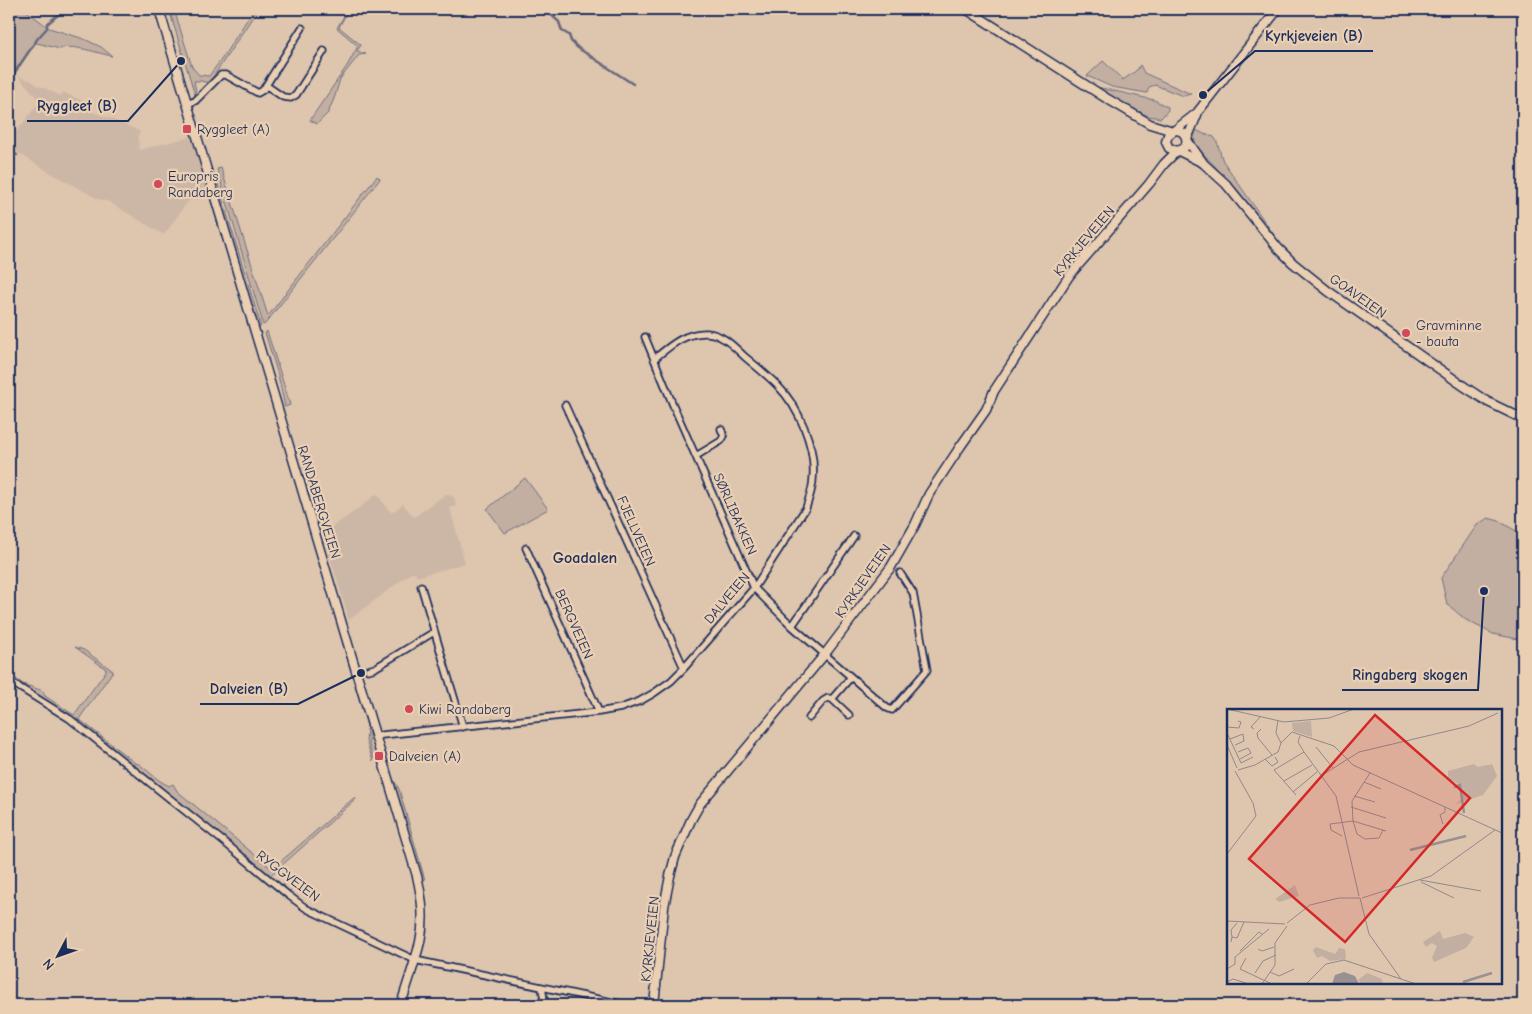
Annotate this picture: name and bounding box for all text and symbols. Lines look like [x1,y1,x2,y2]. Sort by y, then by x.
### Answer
callout: Kyrkjeveien (B) [1255,21,1373,51]
text: Kyrkjeveien (B) [1265,27,1363,45]
callout: Ryggleet (B) [27,91,128,121]
text: Ryggleet (B) [37,97,117,115]
place label: Ryggleet (A) [197,121,270,138]
marker: Ryggleet (A) [181,123,193,135]
place label: Europris Randaberg [168,168,233,201]
marker: Europris Randaberg [152,178,164,190]
street label: KYRKJEVEIEN [1050,202,1118,280]
street label: GOAVEIEN [1326,270,1390,322]
place label: Gravminne - bauta [1416,317,1482,350]
marker: Gravminne - bauta [1400,327,1412,339]
street label: RANDABERGVEIEN [294,443,344,561]
street label: SØRLIBAKKEN [709,471,761,557]
street label: FJELLVEIEN [613,493,659,569]
street label: KYRKJEVEIEN [831,541,895,621]
district label: Goadalen [553,549,617,567]
street label: DALVEIEN [701,569,753,627]
street label: BERGVEIEN [551,586,597,662]
callout: Ringaberg skogen [1342,660,1478,690]
text: Ringaberg skogen [1352,666,1468,684]
callout: Dalveien (B) [200,674,298,704]
text: Dalveien (B) [210,680,288,698]
place label: Kiwi Randaberg [419,701,511,718]
marker: Kiwi Randaberg [403,703,415,715]
inset map [1227,709,1502,984]
place label: Dalveien (A) [389,748,461,765]
marker: Dalveien (A) [373,750,385,762]
street label: RYGGVEIEN [253,847,323,905]
street label: KYRKJEVEIEN [637,895,663,983]
north arrow [32,932,82,982]
text: N [39,955,58,973]

